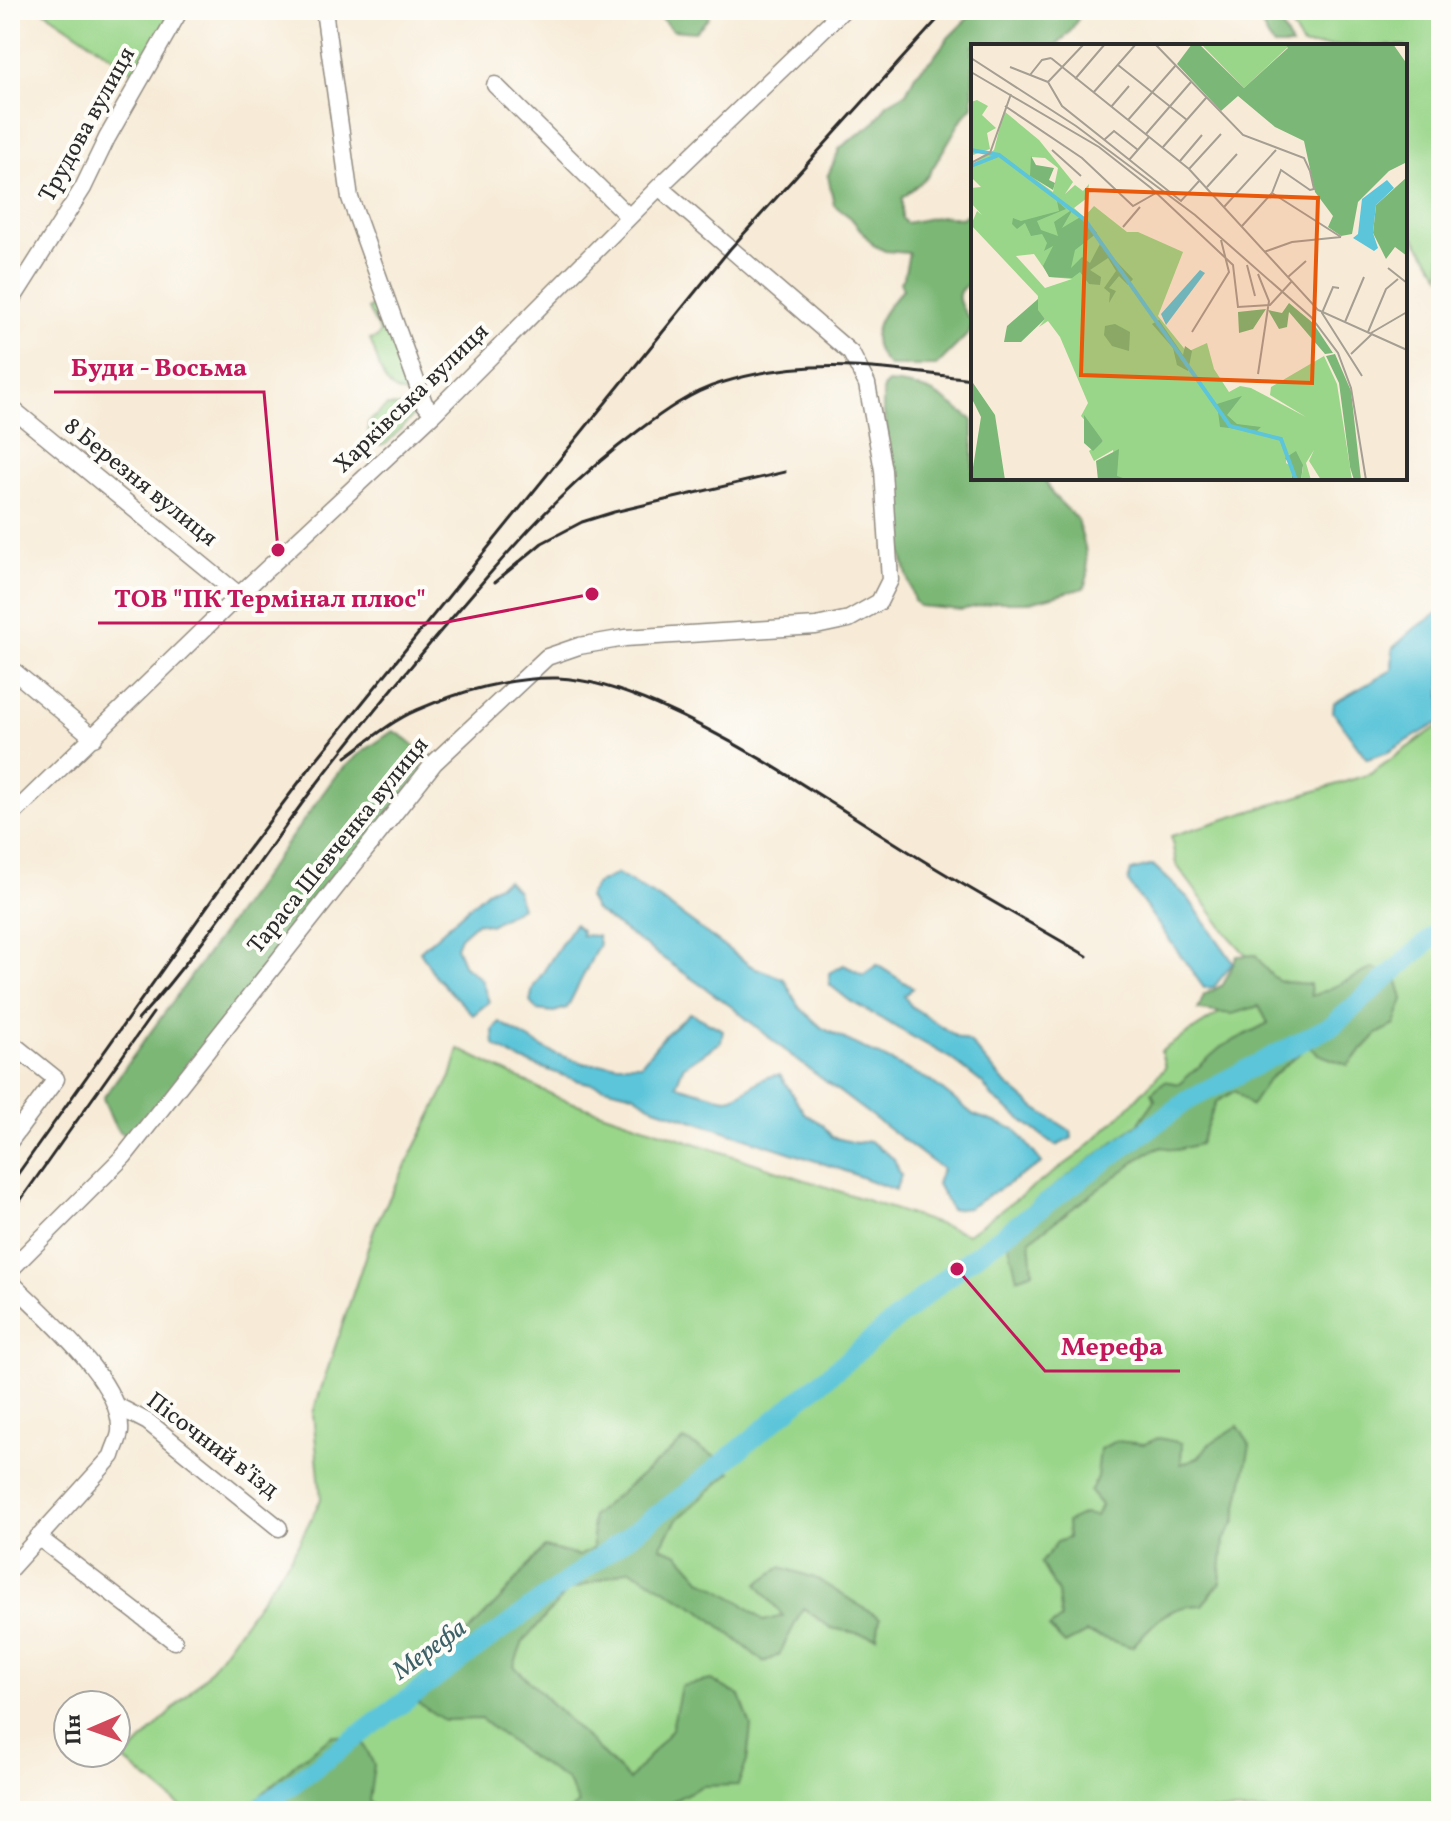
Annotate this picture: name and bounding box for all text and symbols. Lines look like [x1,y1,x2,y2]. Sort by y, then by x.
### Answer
street label: Трудова вулиця [31,41,145,209]
inset map [971,44,1407,480]
street label: Харківська вулиця [327,316,497,482]
callout: Буди - Восьма [54,342,264,392]
text: Буди - Восьма [71,351,247,387]
street label: 8 Березня вулиця [56,410,224,556]
callout: ТОВ "ПК Термінал плюс" [98,573,442,623]
text: ТОВ "ПК Термінал плюс" [114,582,426,618]
street label: Тараса Шевченка вулиця [240,730,438,962]
callout: Мерефа [1045,1321,1180,1371]
text: Мерефа [1061,1330,1163,1366]
street label: Пісочний в’їзд [139,1385,286,1507]
water label: Мерефа [385,1611,474,1690]
north arrow [52,1689,132,1769]
text: Пн [58,1713,91,1746]

